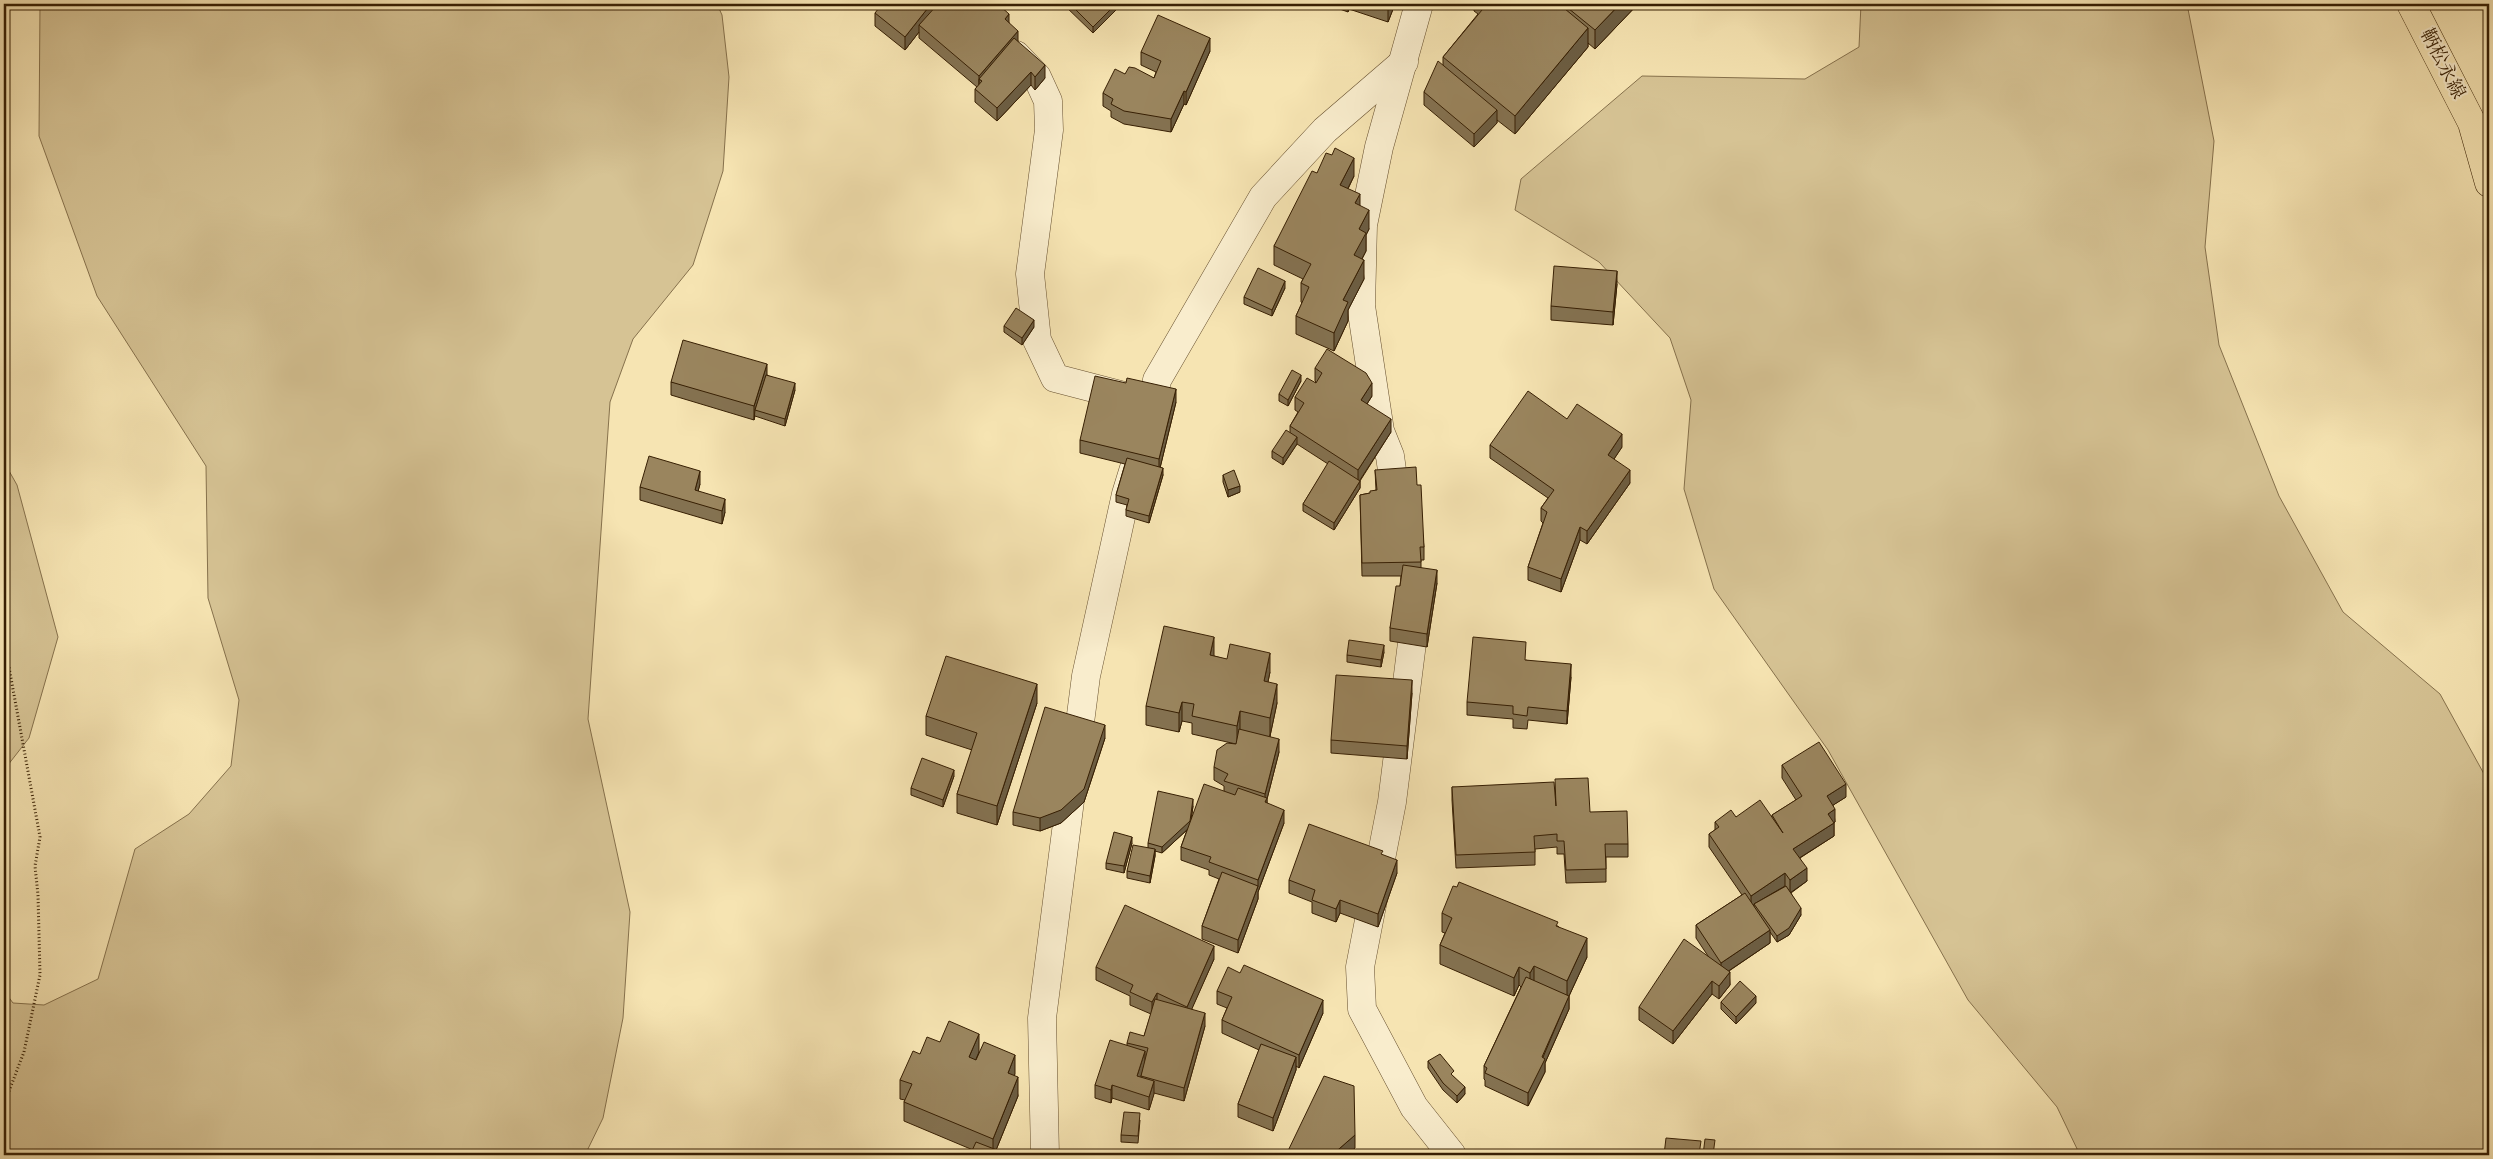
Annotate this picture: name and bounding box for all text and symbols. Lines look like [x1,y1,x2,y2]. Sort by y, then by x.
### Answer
street label: 鞆松永線 [2414,25,2470,103]

